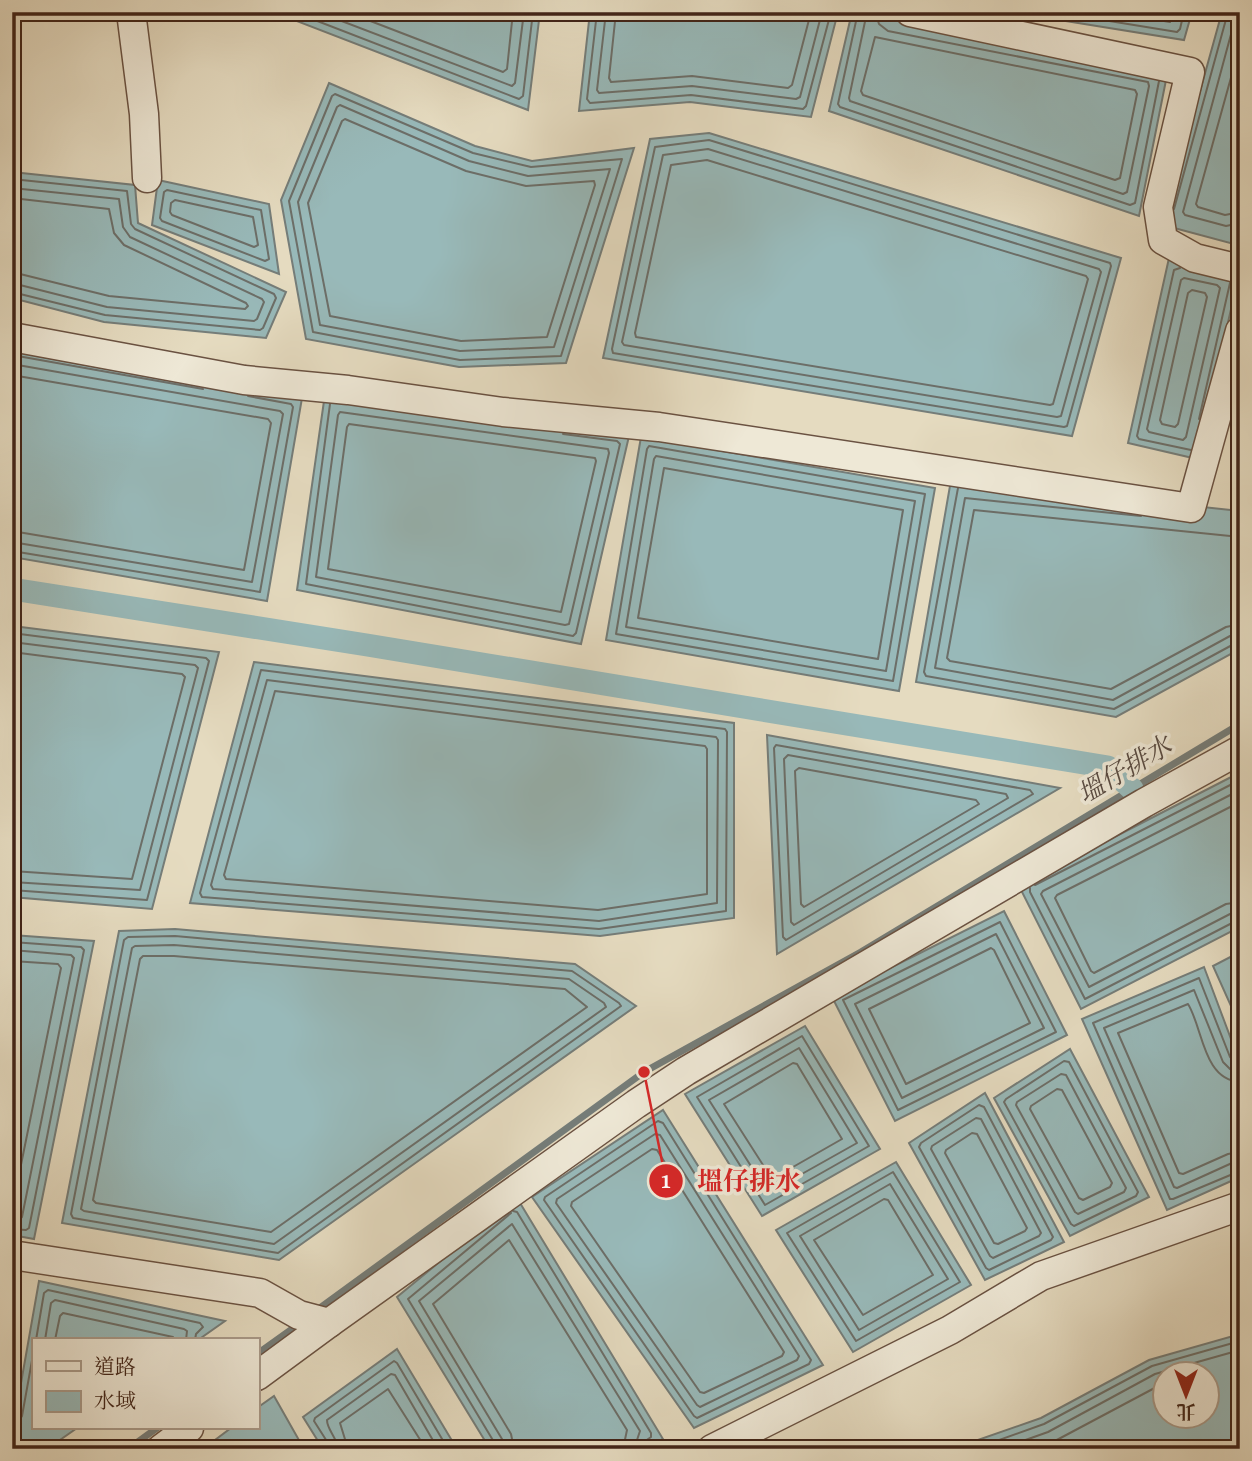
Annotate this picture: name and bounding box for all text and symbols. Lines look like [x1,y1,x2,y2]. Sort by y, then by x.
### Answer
water label: 塭仔排水 [1069,724,1181,813]
callout: 塭仔排水 [648,1157,815,1204]
text: 塭仔排水 [697,1161,801,1200]
text: 1 [661,1165,671,1196]
legend [32,1338,259,1430]
text: 道路 [94,1351,136,1382]
north arrow [1150,1360,1220,1430]
text: 水域 [94,1385,136,1416]
text: 北 [1176,1398,1196,1426]

